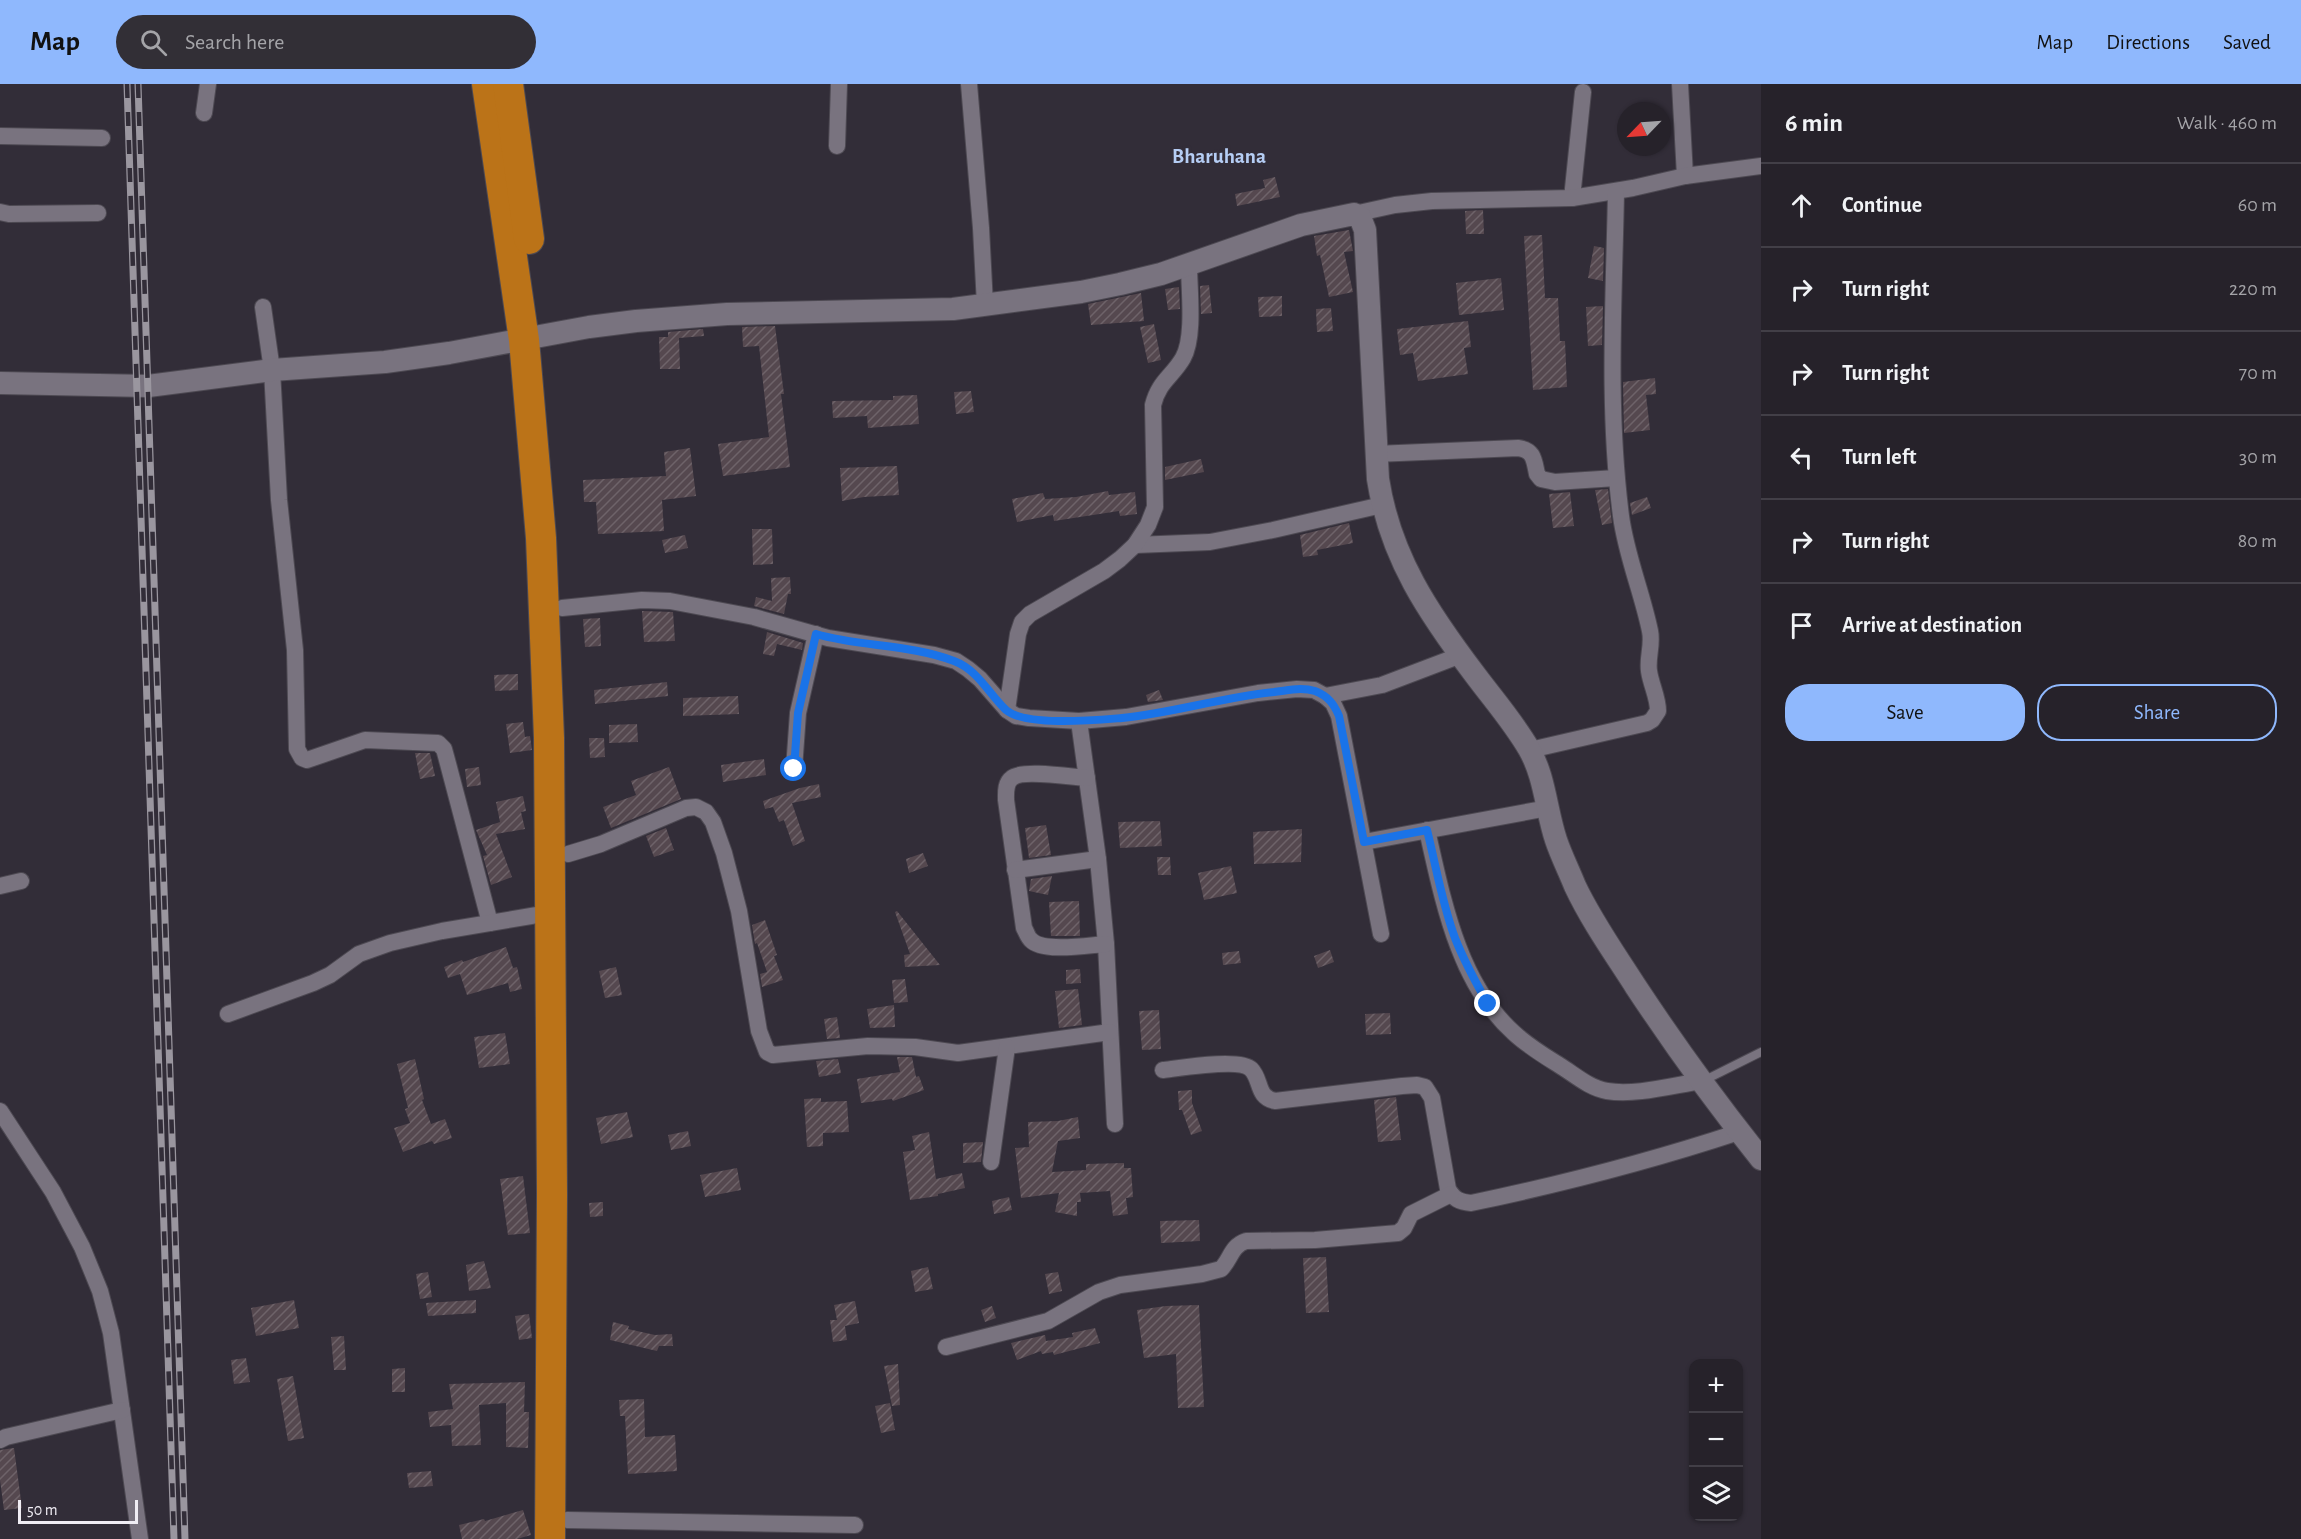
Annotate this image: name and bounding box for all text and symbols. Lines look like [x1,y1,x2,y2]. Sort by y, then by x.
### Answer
search box [116,15,536,69]
icon: search [137,26,170,59]
text: Map [30,28,80,56]
text: Search here [185,31,284,53]
text: Map [2037,32,2073,53]
text: Directions [2106,32,2190,53]
text: Saved [2223,32,2271,53]
north arrow [1617,102,1671,156]
text: 6 min [1785,110,1843,136]
text: Walk · 460 m [2177,113,2277,133]
district label: Bharuhana [1172,146,1266,167]
icon: ahead [1785,189,1818,222]
text: Continue [1842,194,1922,216]
text: 60 m [2238,195,2277,215]
icon: right [1785,273,1818,306]
text: Turn right [1842,278,1929,300]
text: 220 m [2229,279,2277,299]
icon: right [1785,357,1818,390]
text: Turn right [1842,362,1929,384]
text: 70 m [2239,363,2277,383]
icon: left [1785,441,1818,474]
text: Turn left [1842,446,1916,468]
text: 30 m [2239,447,2277,467]
icon: right [1785,525,1818,558]
text: Turn right [1842,530,1929,552]
text: 80 m [2238,531,2277,551]
icon: arrive [1785,609,1818,642]
text: Arrive at destination [1842,614,2022,636]
button: Save [1785,684,2025,741]
button: Share [2037,684,2277,741]
route start [780,755,806,781]
route end [1474,990,1500,1016]
map controls [1689,1359,1743,1521]
button: + [1689,1359,1743,1413]
button: − [1689,1413,1743,1467]
button: layers [1689,1467,1743,1521]
scale bar [18,1497,138,1524]
text: 50 m [27,1502,58,1518]

